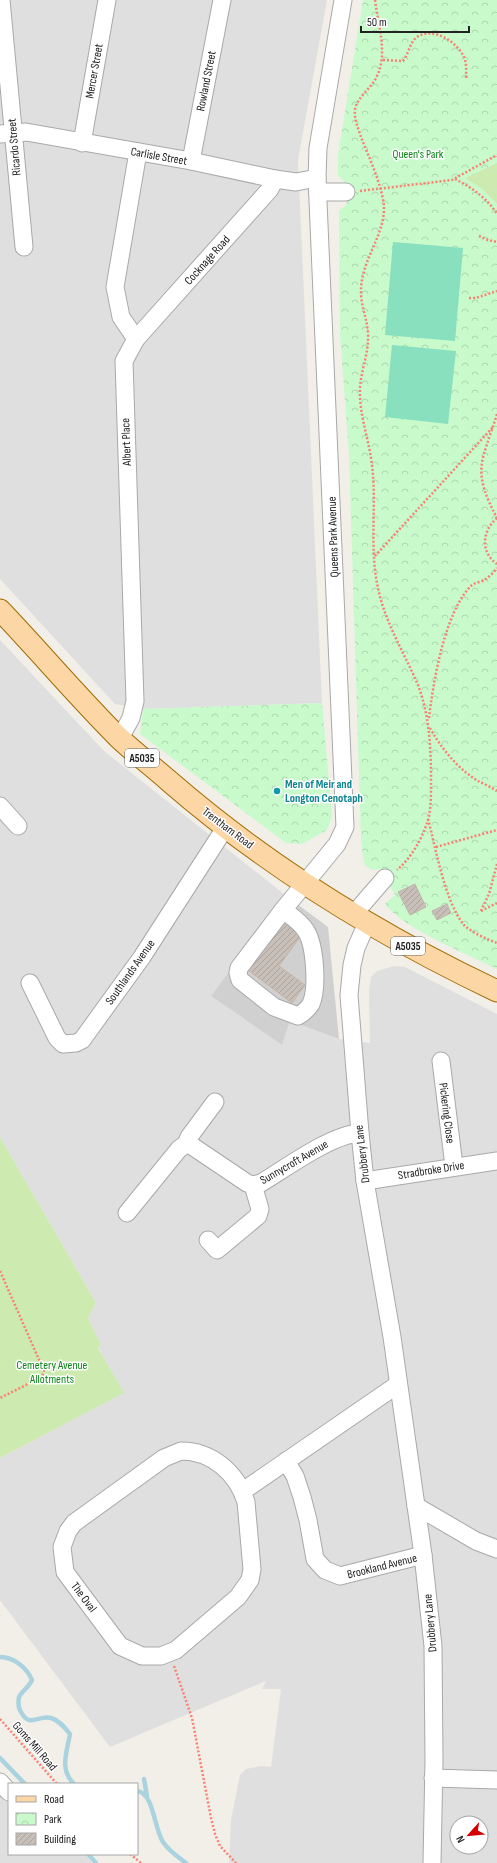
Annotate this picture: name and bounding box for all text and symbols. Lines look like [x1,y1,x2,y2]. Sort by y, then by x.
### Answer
scale bar [361,8,469,34]
text: 50 m [367,15,387,30]
street label: Mercer Street [82,42,107,100]
street label: Rowland Street [193,49,220,113]
street label: Ricardo Street [4,117,24,176]
street label: Carlisle Street [130,144,189,169]
park label: Queen's Park [393,147,444,162]
street label: Cocknage Road [181,233,233,288]
street label: Albert Place [118,418,135,467]
street label: Queens Park Avenue [325,496,342,578]
road number: A5035 [125,749,159,767]
place label: Men of Meir and Longton Cenotaph [285,777,363,806]
marker: Men of Meir and Longton Cenotaph [272,786,282,796]
street label: Trentham Road [199,804,256,853]
street label: Southlands Avenue [102,937,159,1008]
road number: A5035 [391,937,425,955]
street label: Pickering Close [435,1082,458,1144]
street label: Drubbery Lane [351,1124,373,1184]
street label: Sunnycroft Avenue [258,1137,331,1188]
street label: Stradbroke Drive [397,1158,465,1183]
park label: Cemetery Avenue Allotments [17,1358,88,1387]
street label: Brookland Avenue [346,1551,419,1582]
street label: The Oval [67,1579,100,1615]
street label: Drubbery Lane [420,1593,441,1653]
street label: Goms Mill Road [9,1719,60,1774]
legend [8,1783,138,1855]
text: Road [44,1792,64,1807]
text: Park [44,1812,62,1827]
north arrow [449,1815,489,1855]
text: Building [44,1832,76,1847]
text: N [453,1834,468,1845]

